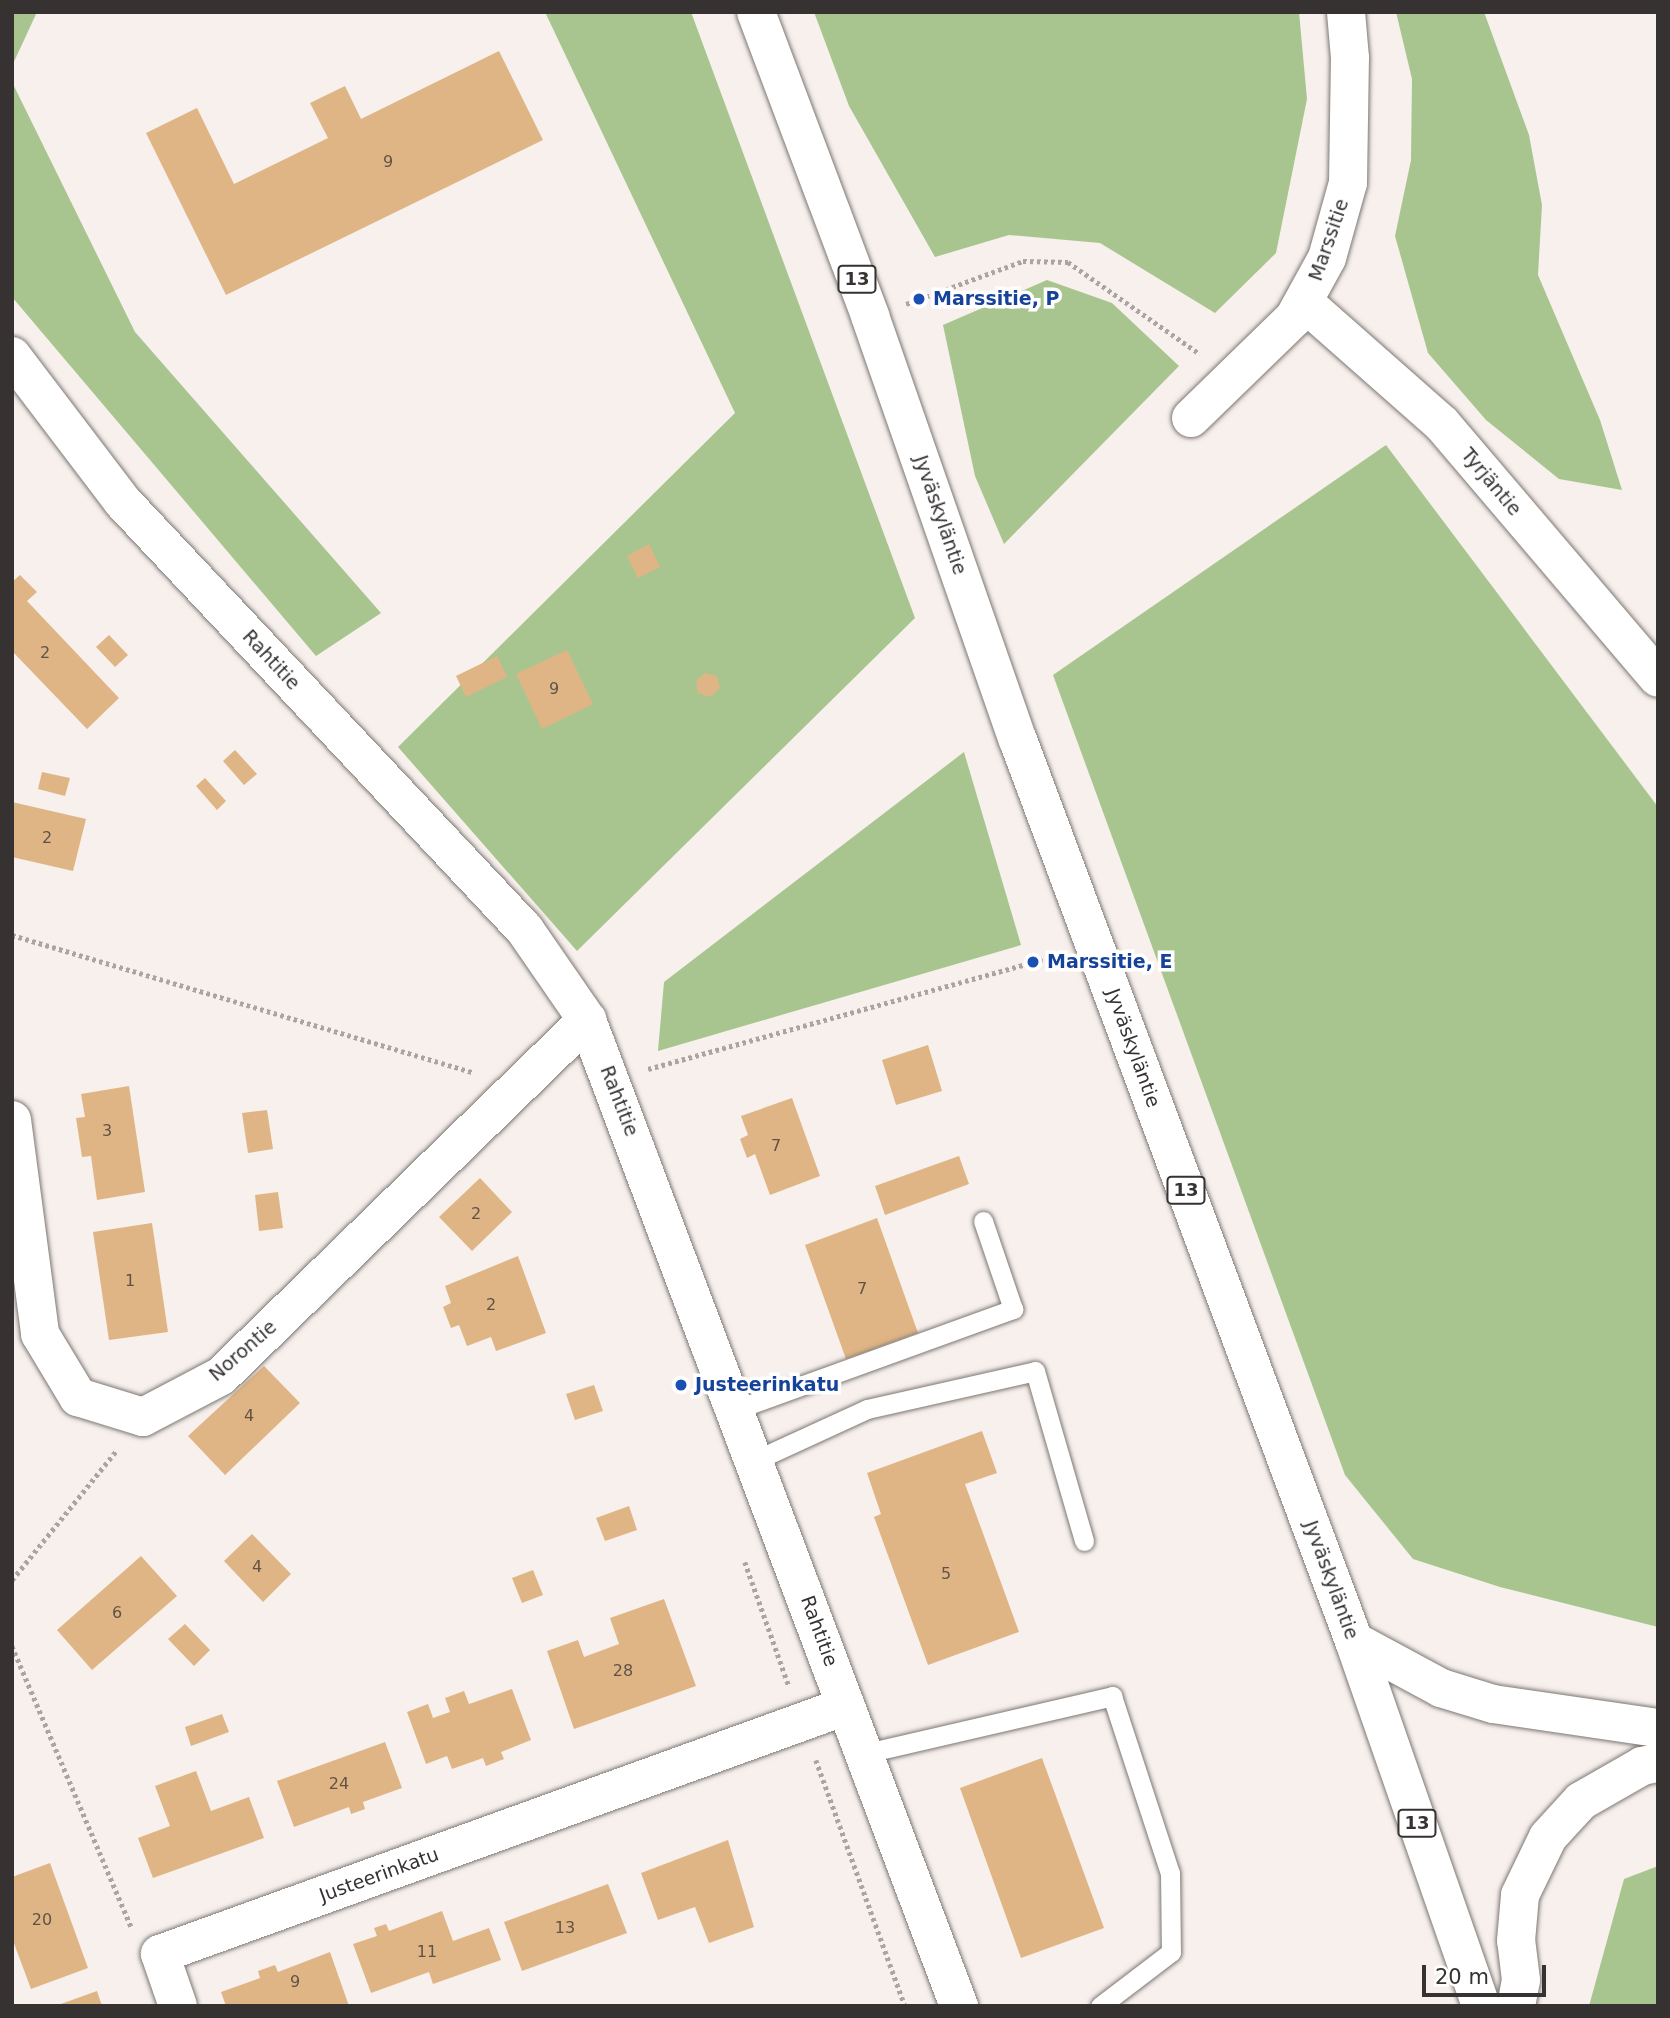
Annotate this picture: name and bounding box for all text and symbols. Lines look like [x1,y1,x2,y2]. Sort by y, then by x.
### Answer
house number: 9 [383,152,393,172]
street label: Marssitie [1304,196,1354,284]
road number: 13 [836,264,878,293]
place label: Marssitie, P [933,288,1059,310]
marker: Marssitie, P [911,291,927,307]
street label: Tyrjäntie [1456,444,1526,520]
street label: Jyväskyläntie [909,452,971,578]
street label: Rahtitie [238,625,304,695]
house number: 2 [40,643,50,663]
house number: 9 [549,679,559,699]
house number: 2 [42,828,52,848]
place label: Marssitie, E [1047,951,1173,973]
marker: Marssitie, E [1025,954,1041,970]
street label: Jyväskyläntie [1101,986,1165,1110]
street label: Rahtitie [595,1063,643,1139]
house number: 3 [102,1121,112,1141]
house number: 7 [771,1136,781,1156]
road number: 13 [1165,1176,1207,1204]
house number: 2 [471,1204,481,1224]
house number: 1 [125,1271,135,1291]
house number: 7 [857,1279,867,1299]
house number: 2 [486,1295,496,1315]
street label: Norontie [205,1316,281,1386]
place label: Justeerinkatu [695,1374,839,1396]
marker: Justeerinkatu [673,1377,689,1393]
house number: 4 [244,1406,254,1426]
street label: Jyväskyläntie [1299,1518,1363,1642]
house number: 4 [252,1557,262,1577]
house number: 5 [941,1564,951,1584]
street label: Rahtitie [796,1593,842,1669]
house number: 6 [112,1603,122,1623]
house number: 28 [613,1661,633,1681]
house number: 24 [329,1774,349,1794]
road number: 13 [1396,1809,1438,1838]
street label: Justeerinkatu [316,1843,442,1907]
house number: 20 [32,1910,52,1930]
house number: 13 [555,1918,575,1938]
house number: 11 [417,1942,437,1962]
scale bar [1425,1952,1549,1996]
text: 20 m [1435,1965,1489,1989]
house number: 9 [290,1972,300,1992]

